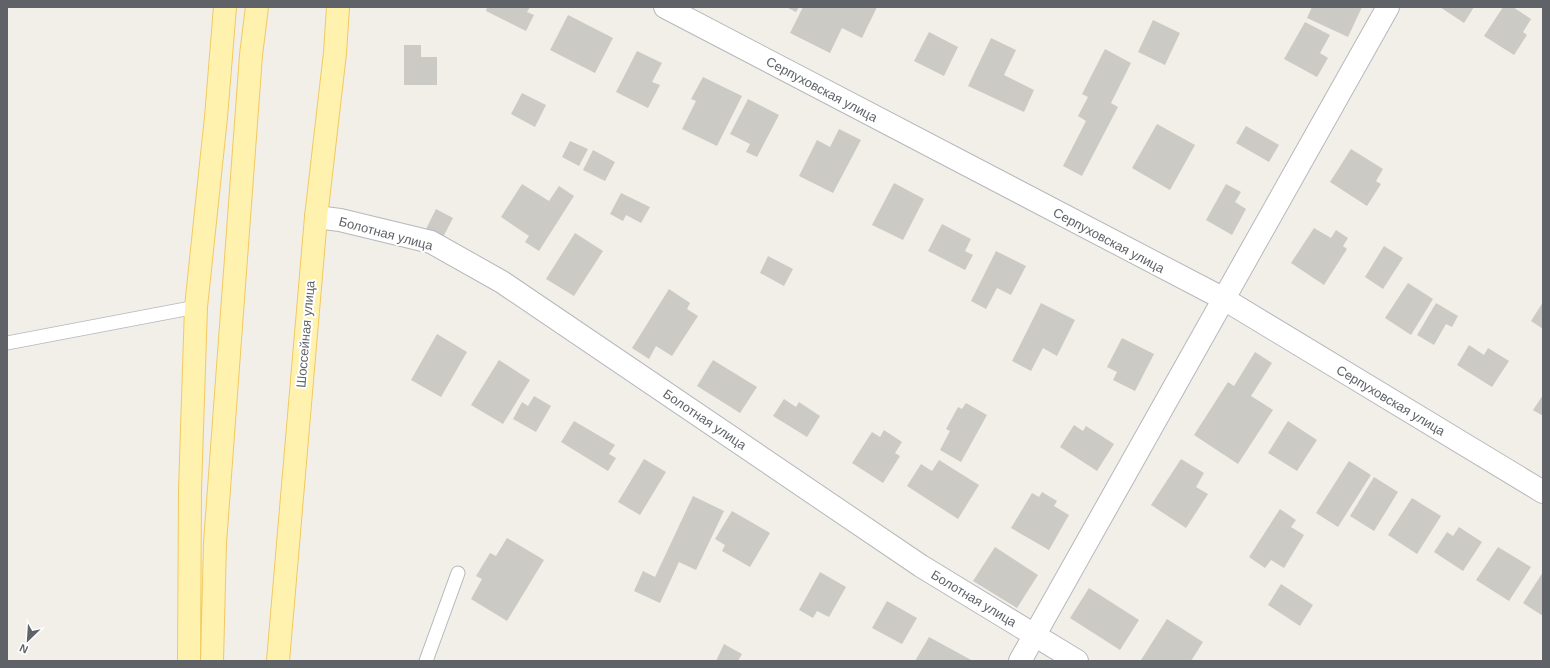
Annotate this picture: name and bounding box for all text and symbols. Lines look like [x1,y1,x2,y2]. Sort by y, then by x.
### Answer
street label: Серпуховская улица [764,54,881,125]
street label: Серпуховская улица [1051,205,1168,276]
street label: Болотная улица [337,214,435,253]
street label: Шоссейная улица [293,279,318,388]
street label: Серпуховская улица [1334,362,1448,439]
street label: Болотная улица [660,386,750,453]
street label: Болотная улица [928,567,1020,630]
north arrow [8,620,48,660]
text: N [18,642,30,656]

